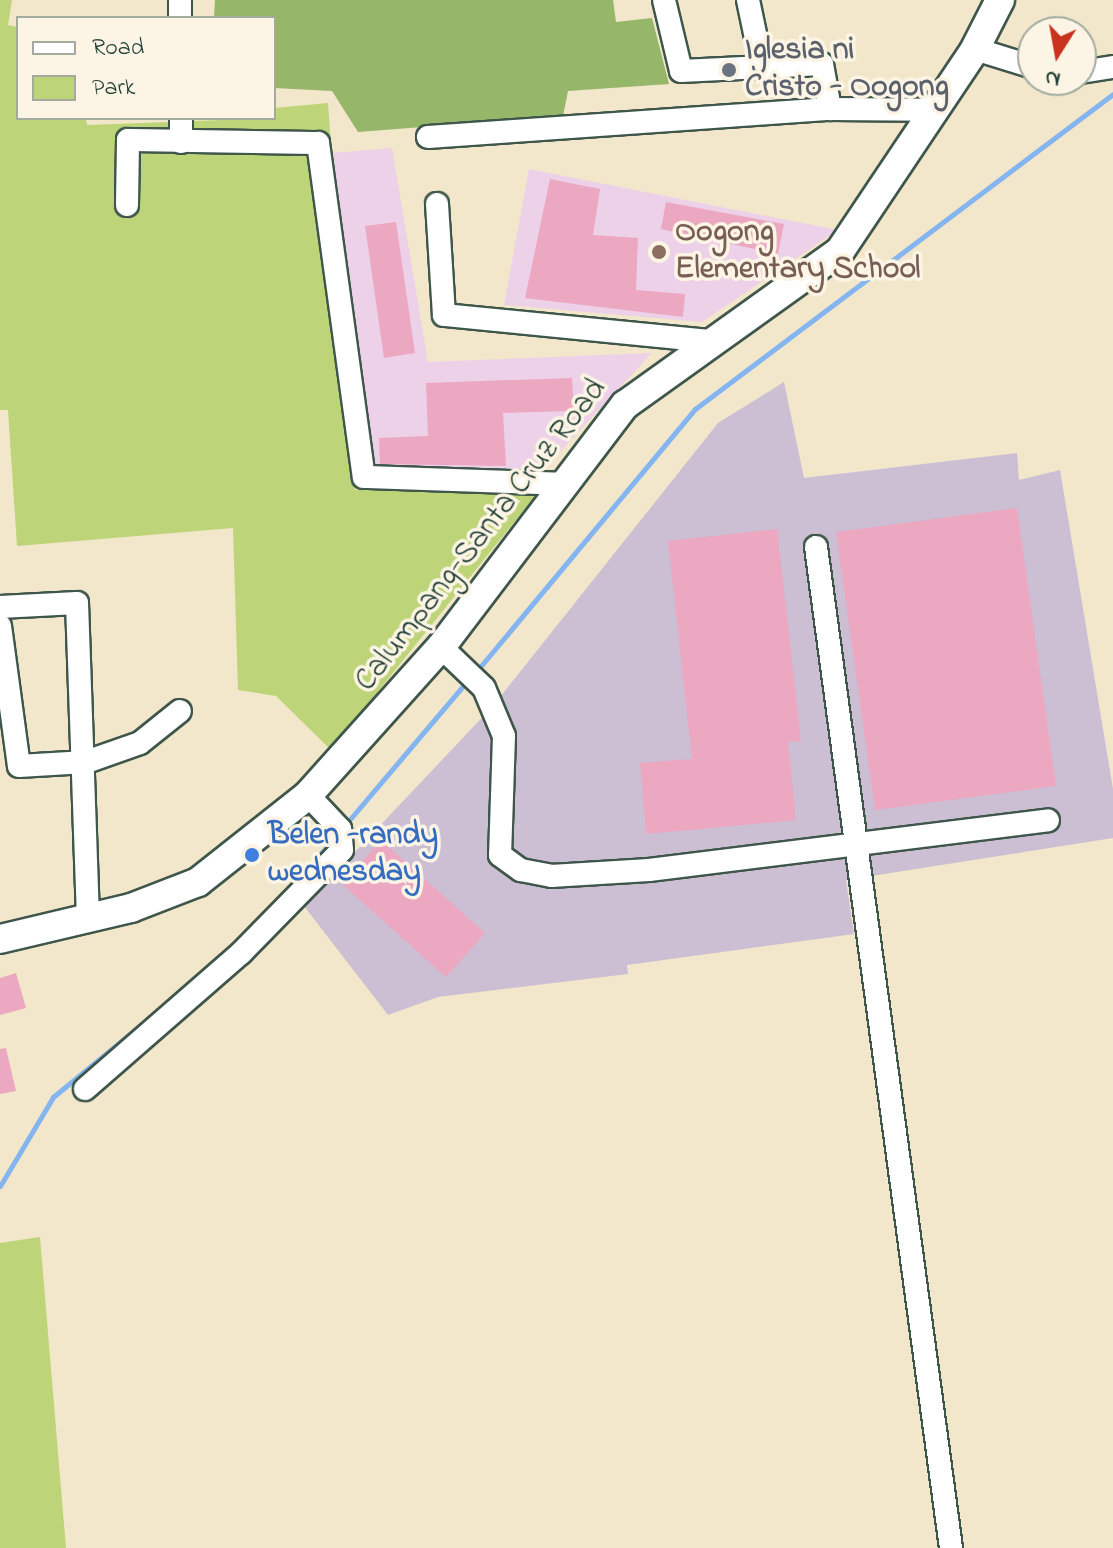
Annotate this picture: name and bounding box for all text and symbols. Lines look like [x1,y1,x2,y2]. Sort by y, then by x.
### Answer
legend [16,16,276,120]
north arrow [1017,16,1097,96]
text: Road [92,31,144,66]
place label: Iglesia ni Cristo - Oogong [745,33,949,108]
text: N [1042,60,1063,95]
marker: Iglesia ni Cristo - Oogong [720,61,738,79]
text: Park [92,71,135,106]
place label: Oogong Elementary School [675,215,920,290]
marker: Oogong Elementary School [650,243,668,261]
street label: Calumpang-Santa Cruz Road [348,372,616,700]
place label: Belen -randy wednesday [268,818,438,893]
marker: Belen -randy wednesday [243,846,261,864]

